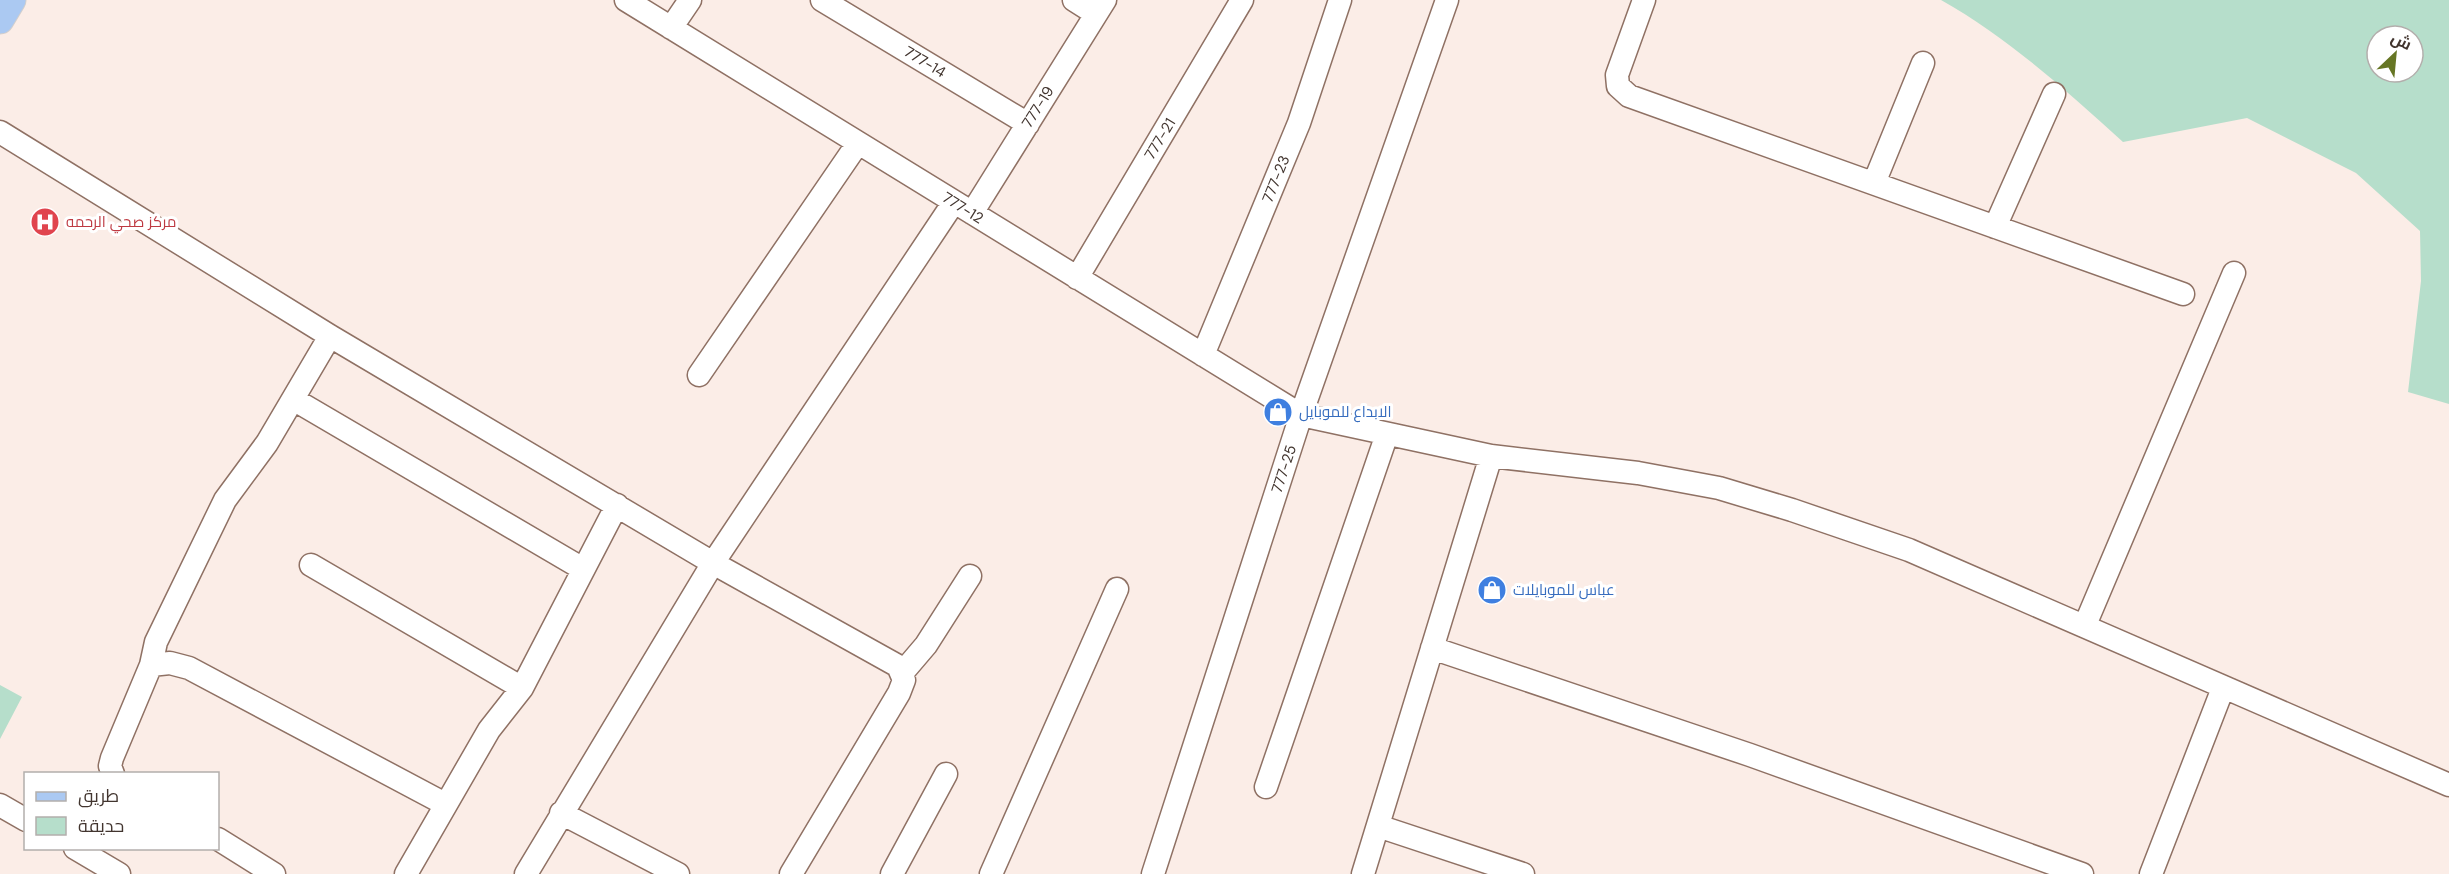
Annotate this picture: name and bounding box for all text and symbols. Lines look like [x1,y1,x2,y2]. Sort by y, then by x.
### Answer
north arrow [2365,24,2425,84]
text: ش [2388,27,2415,55]
street label: 777-14 [900,42,950,82]
street label: 777-19 [1017,82,1059,132]
street label: 777-21 [1140,115,1180,163]
street label: 777-23 [1258,152,1294,206]
street label: 777-12 [939,188,987,228]
hospital icon: مركز صحي الرحمه [29,206,61,238]
place label: مركز صحي الرحمه [66,212,176,234]
shop icon: الابداع للموبايل [1262,396,1294,428]
place label: الابداع للموبايل [1299,402,1391,423]
street label: 777-25 [1267,442,1301,496]
shop icon: عباس للموبايلات [1476,574,1508,606]
place label: عباس للموبايلات [1513,580,1615,600]
legend [24,772,219,850]
text: طريق [78,784,119,808]
text: حديقة [78,814,124,838]

